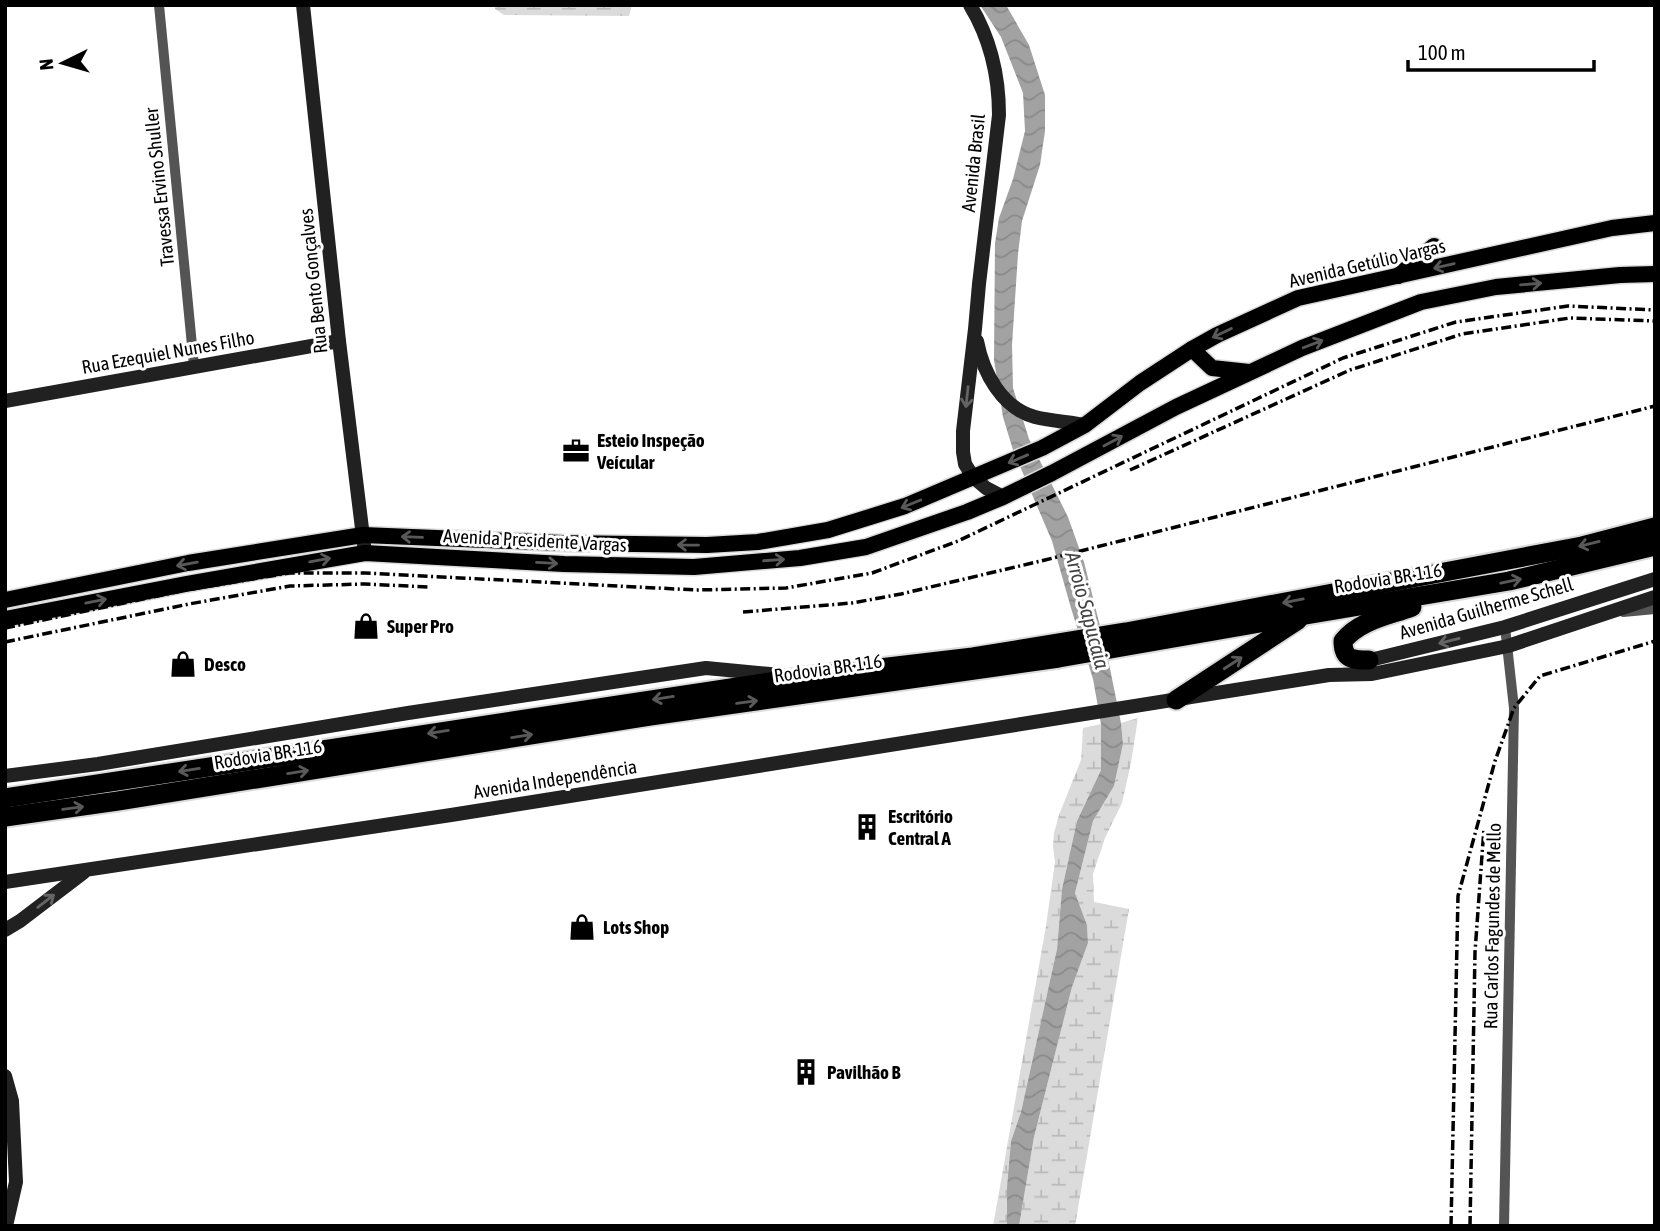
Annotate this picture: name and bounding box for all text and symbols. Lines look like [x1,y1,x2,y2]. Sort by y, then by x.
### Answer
north arrow [28,28,98,98]
scale bar [1408,28,1594,72]
text: 100 m [1418,40,1466,64]
text: N [35,58,58,71]
street label: Travessa Ervino Shuller [140,106,178,267]
street label: Avenida Brasil [957,113,989,213]
street label: Rua Bento Gonçalves [294,207,332,355]
street label: Avenida Getúlio Vargas [1287,234,1448,292]
one-way arrow [1433,260,1456,273]
one-way arrow [1520,277,1542,290]
street label: Rua Ezequiel Nunes Filho [80,326,256,378]
one-way arrow [1212,326,1233,340]
one-way arrow [1302,336,1324,349]
one-way arrow [961,385,974,408]
place label: Esteio Inspeção Veícular [596,429,705,473]
one-way arrow [1102,433,1122,447]
office icon: Esteio Inspeção Veícular [561,436,591,466]
one-way arrow [1008,453,1029,466]
one-way arrow [900,498,922,511]
street label: Avenida Presidente Vargas [443,524,627,556]
one-way arrow [401,530,424,543]
one-way arrow [677,538,700,551]
one-way arrow [1578,538,1601,552]
water label: Arroio Sapucaia [1061,548,1115,671]
one-way arrow [308,553,331,566]
one-way arrow [762,553,785,566]
one-way arrow [176,557,199,571]
one-way arrow [535,557,557,570]
street label: Rodovia BR-116 [1332,559,1444,597]
street label: Avenida Guilherme Schell [1397,573,1575,643]
one-way arrow [1499,573,1522,587]
one-way arrow [84,594,107,608]
one-way arrow [1282,594,1305,608]
shop icon: Super Pro [351,611,381,641]
place label: Super Pro [387,615,454,637]
one-way arrow [1438,635,1461,648]
shop icon: Desco [168,649,198,679]
street label: Rodovia BR-116 [773,650,884,686]
place label: Desco [204,653,246,675]
one-way arrow [1223,655,1242,670]
one-way arrow [652,692,675,705]
one-way arrow [735,695,758,708]
one-way arrow [427,726,450,739]
one-way arrow [510,729,533,742]
street label: Rodovia BR-116 [212,735,324,773]
street label: Avenida Independência [472,755,638,803]
one-way arrow [178,764,201,777]
one-way arrow [286,765,308,778]
one-way arrow [61,801,84,814]
place label: Escritório Central A [888,805,953,849]
building icon: Escritório Central A [852,812,882,842]
street label: Rua Carlos Fagundes de Mello [1479,823,1505,1029]
one-way arrow [36,893,55,908]
shop icon: Lots Shop [567,912,597,942]
place label: Lots Shop [603,916,669,938]
building icon: Pavilhão B [791,1057,821,1087]
place label: Pavilhão B [827,1061,901,1083]

